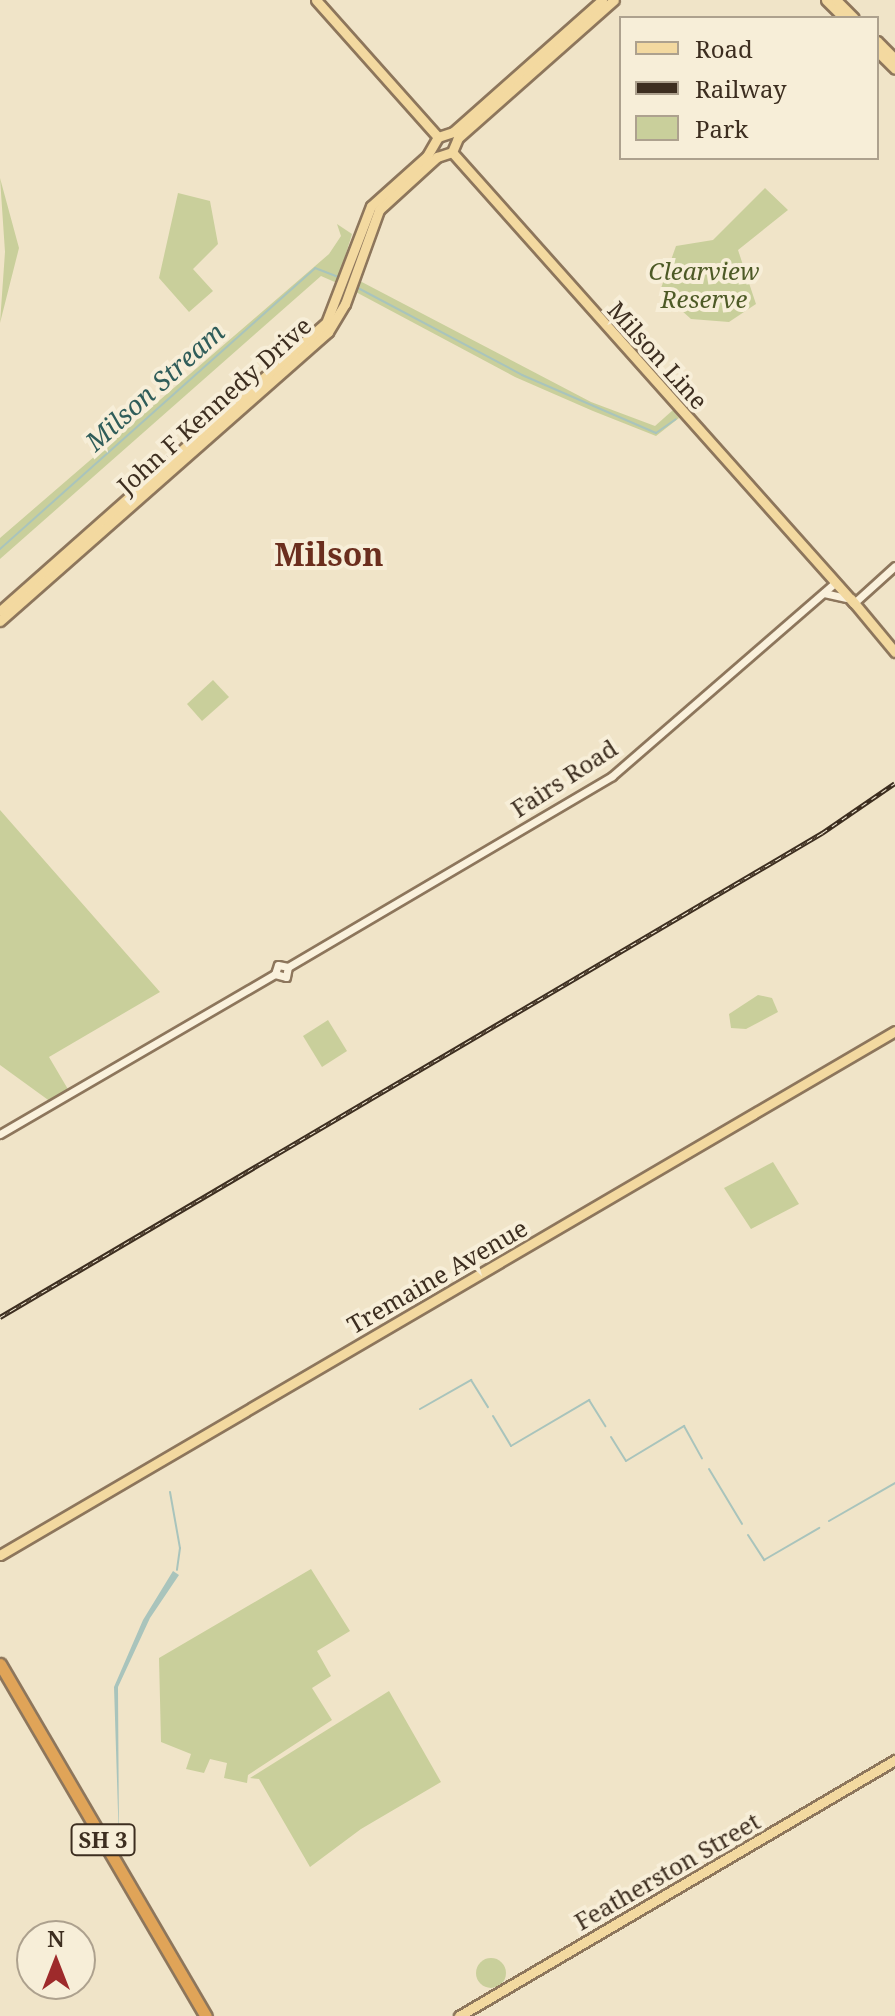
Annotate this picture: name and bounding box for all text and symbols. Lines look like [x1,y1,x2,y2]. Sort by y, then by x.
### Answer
legend [619,16,879,160]
text: Road [695,32,753,65]
text: Railway [695,72,787,105]
text: Park [695,112,748,145]
park label: Clearview Reserve [649,257,759,313]
street label: Milson Line [602,295,714,415]
street label: John F Kennedy Drive [111,311,317,499]
water label: Milson Stream [79,317,231,457]
district label: Milson [274,535,384,573]
street label: Fairs Road [506,733,622,823]
street label: Tremaine Avenue [342,1213,532,1339]
street label: Featherston Street [569,1806,765,1936]
road number: SH 3 [69,1822,137,1858]
north arrow [16,1920,96,2000]
text: N [47,1923,65,1953]

